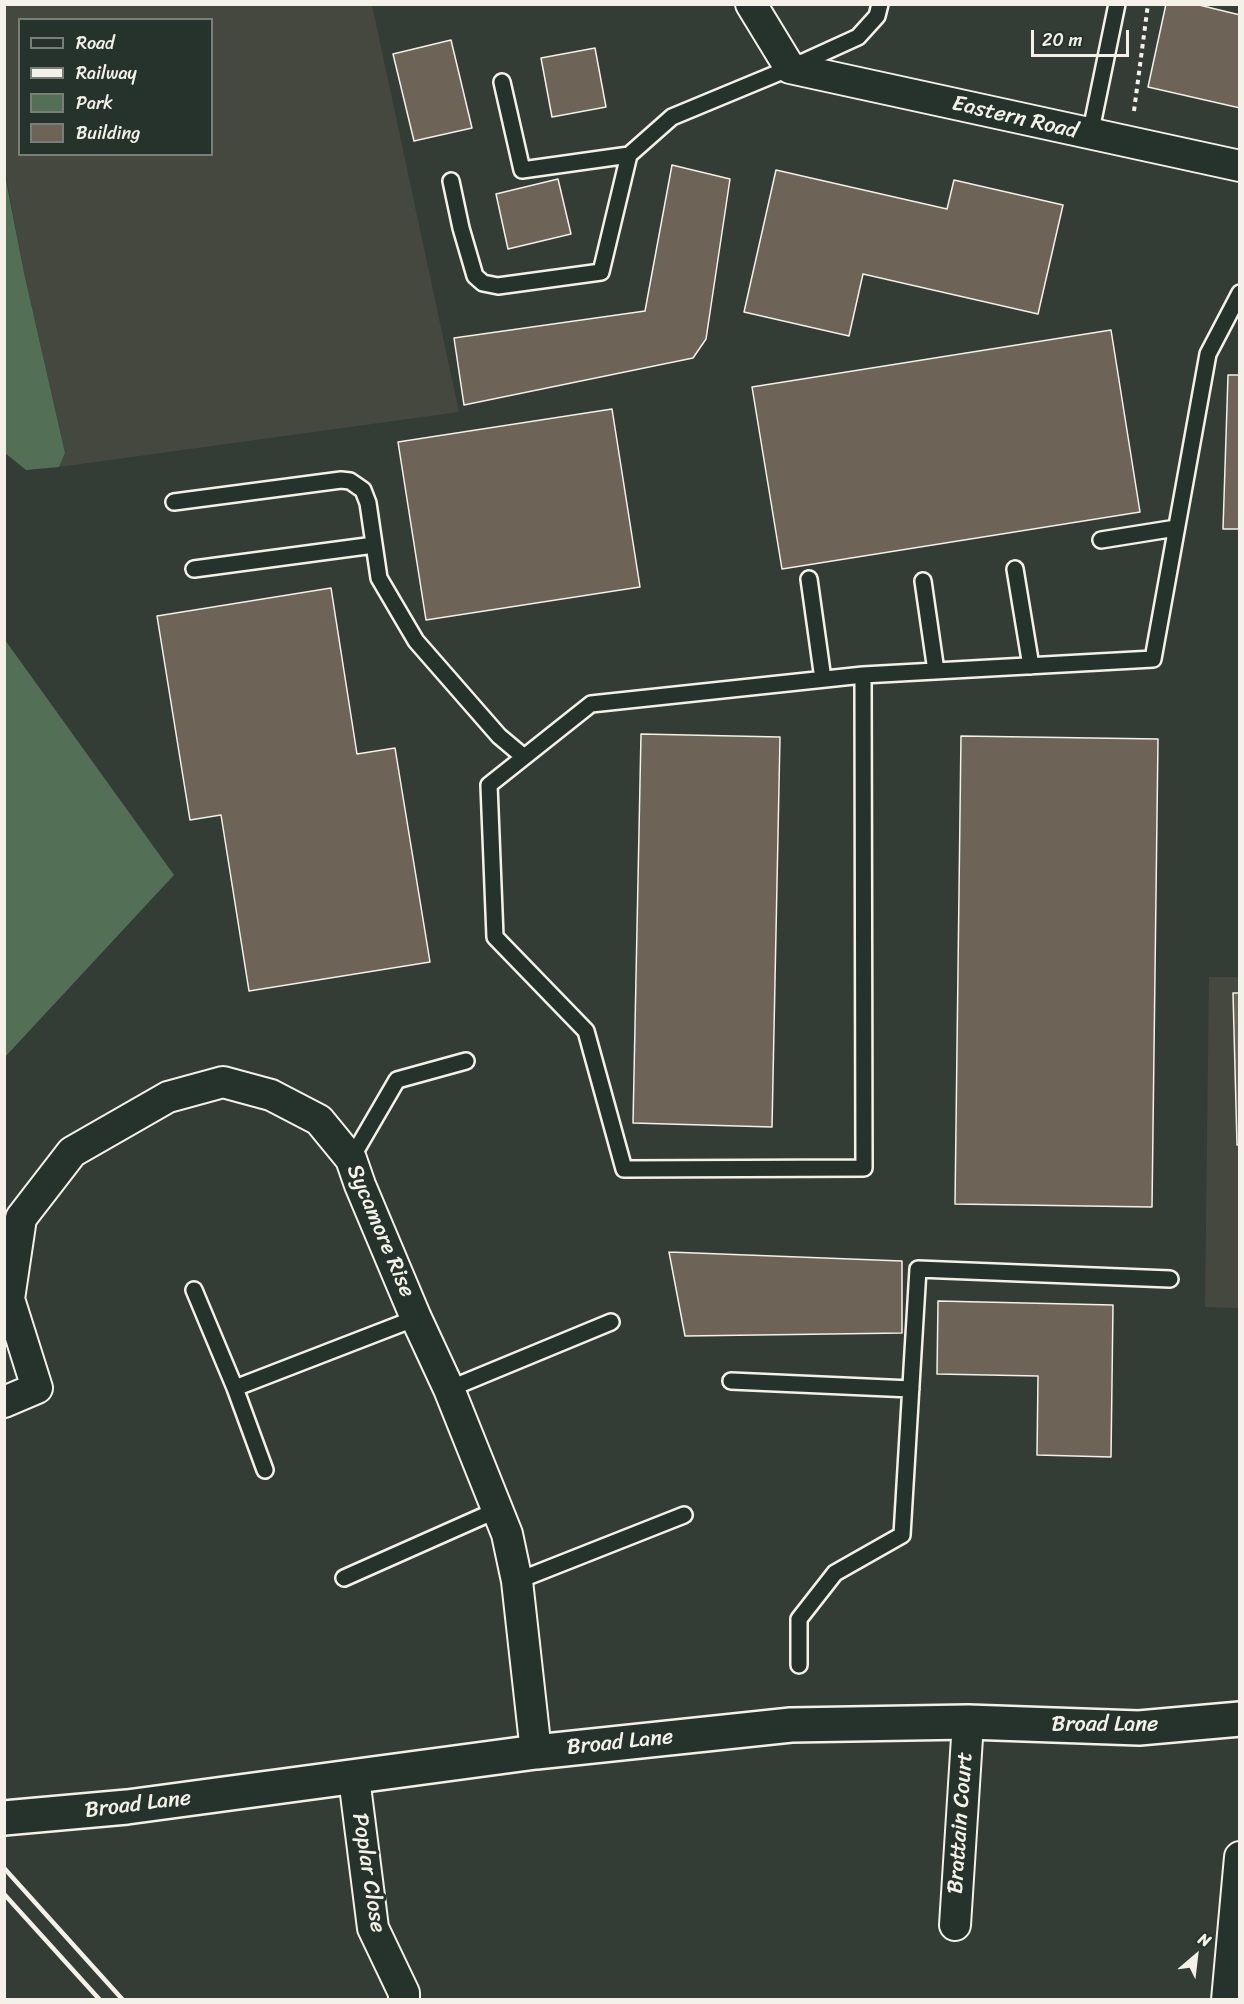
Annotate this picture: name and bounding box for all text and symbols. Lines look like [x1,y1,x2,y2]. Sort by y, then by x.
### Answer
legend [18,18,213,156]
scale bar [1034,18,1132,56]
text: 20 m [1042,24,1082,56]
text: Road [76,27,115,59]
text: Railway [76,57,137,89]
text: Park [76,87,113,119]
street label: Eastern Road [950,91,1080,145]
text: Building [76,117,140,149]
street label: Sycamore Rise [340,1161,420,1301]
street label: Broad Lane [1052,1712,1158,1738]
street label: Broad Lane [566,1724,674,1762]
street label: Brattain Court [943,1751,979,1895]
street label: Broad Lane [83,1785,193,1825]
street label: Poplar Close [346,1811,390,1935]
text: N [1193,1924,1216,1955]
north arrow [1166,1926,1226,1986]

